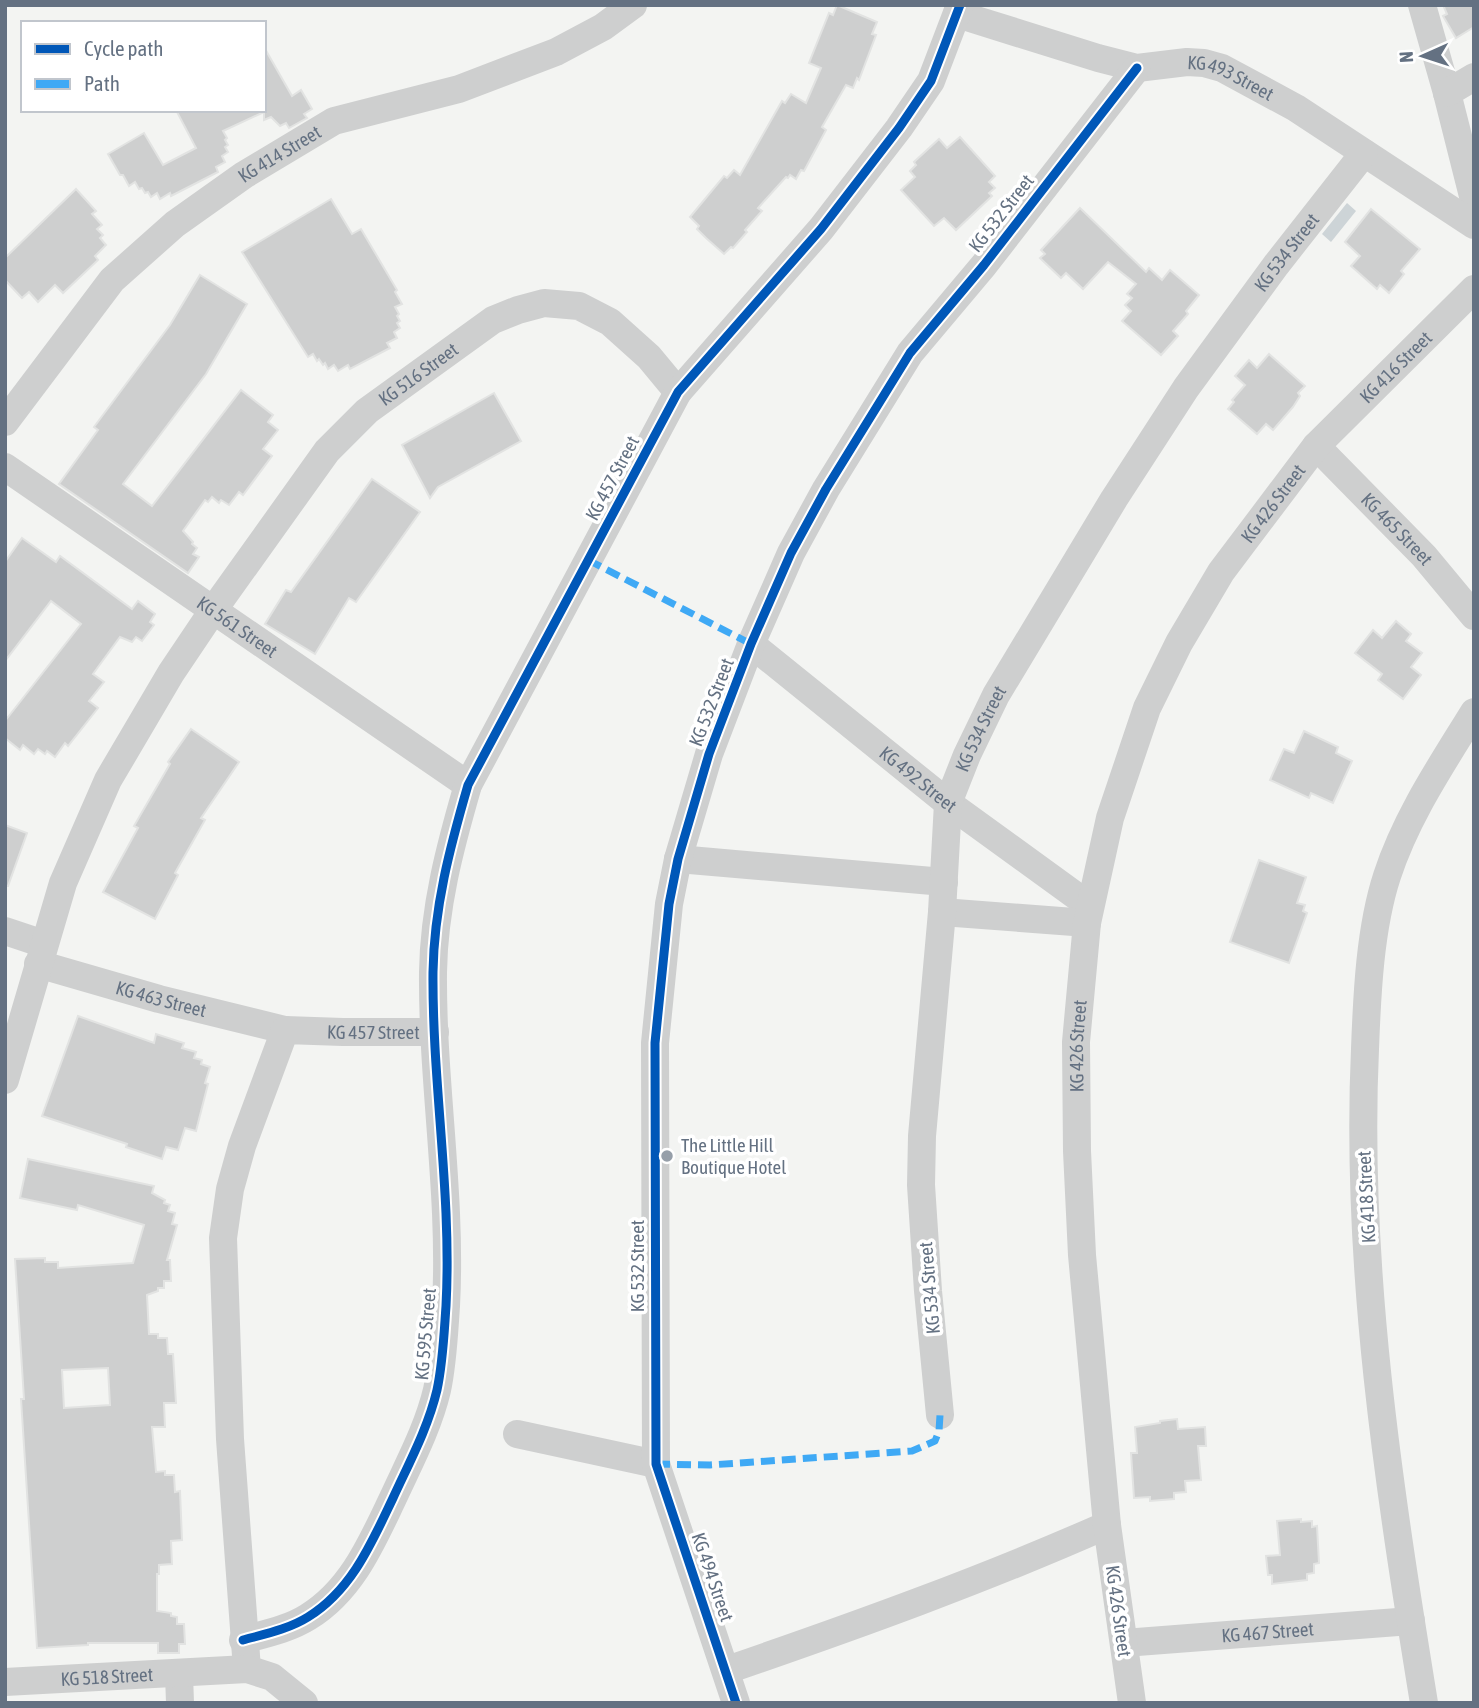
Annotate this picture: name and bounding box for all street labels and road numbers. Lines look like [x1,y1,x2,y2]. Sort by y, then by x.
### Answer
street label: KG 493 Street [1187,51,1278,105]
street label: KG 414 Street [234,121,325,187]
street label: KG 532 Street [964,170,1038,256]
street label: KG 534 Street [1249,209,1323,296]
street label: KG 416 Street [1355,326,1436,407]
street label: KG 516 Street [374,338,462,410]
street label: KG 457 Street [581,432,643,524]
street label: KG 426 Street [1236,460,1309,547]
street label: KG 465 Street [1357,488,1438,569]
street label: KG 561 Street [193,591,282,662]
street label: KG 532 Street [684,655,738,749]
street label: KG 534 Street [951,681,1010,775]
street label: KG 492 Street [875,741,961,817]
street label: KG 463 Street [113,976,209,1021]
street label: KG 426 Street [1065,999,1091,1092]
street label: KG 457 Street [327,1020,420,1043]
street label: KG 418 Street [1353,1150,1379,1244]
street label: KG 532 Street [626,1220,648,1312]
street label: KG 534 Street [914,1241,944,1335]
street label: KG 595 Street [410,1287,440,1381]
street label: KG 494 Street [688,1530,738,1624]
street label: KG 426 Street [1102,1564,1136,1658]
street label: KG 467 Street [1221,1617,1315,1647]
street label: KG 518 Street [60,1663,154,1690]

